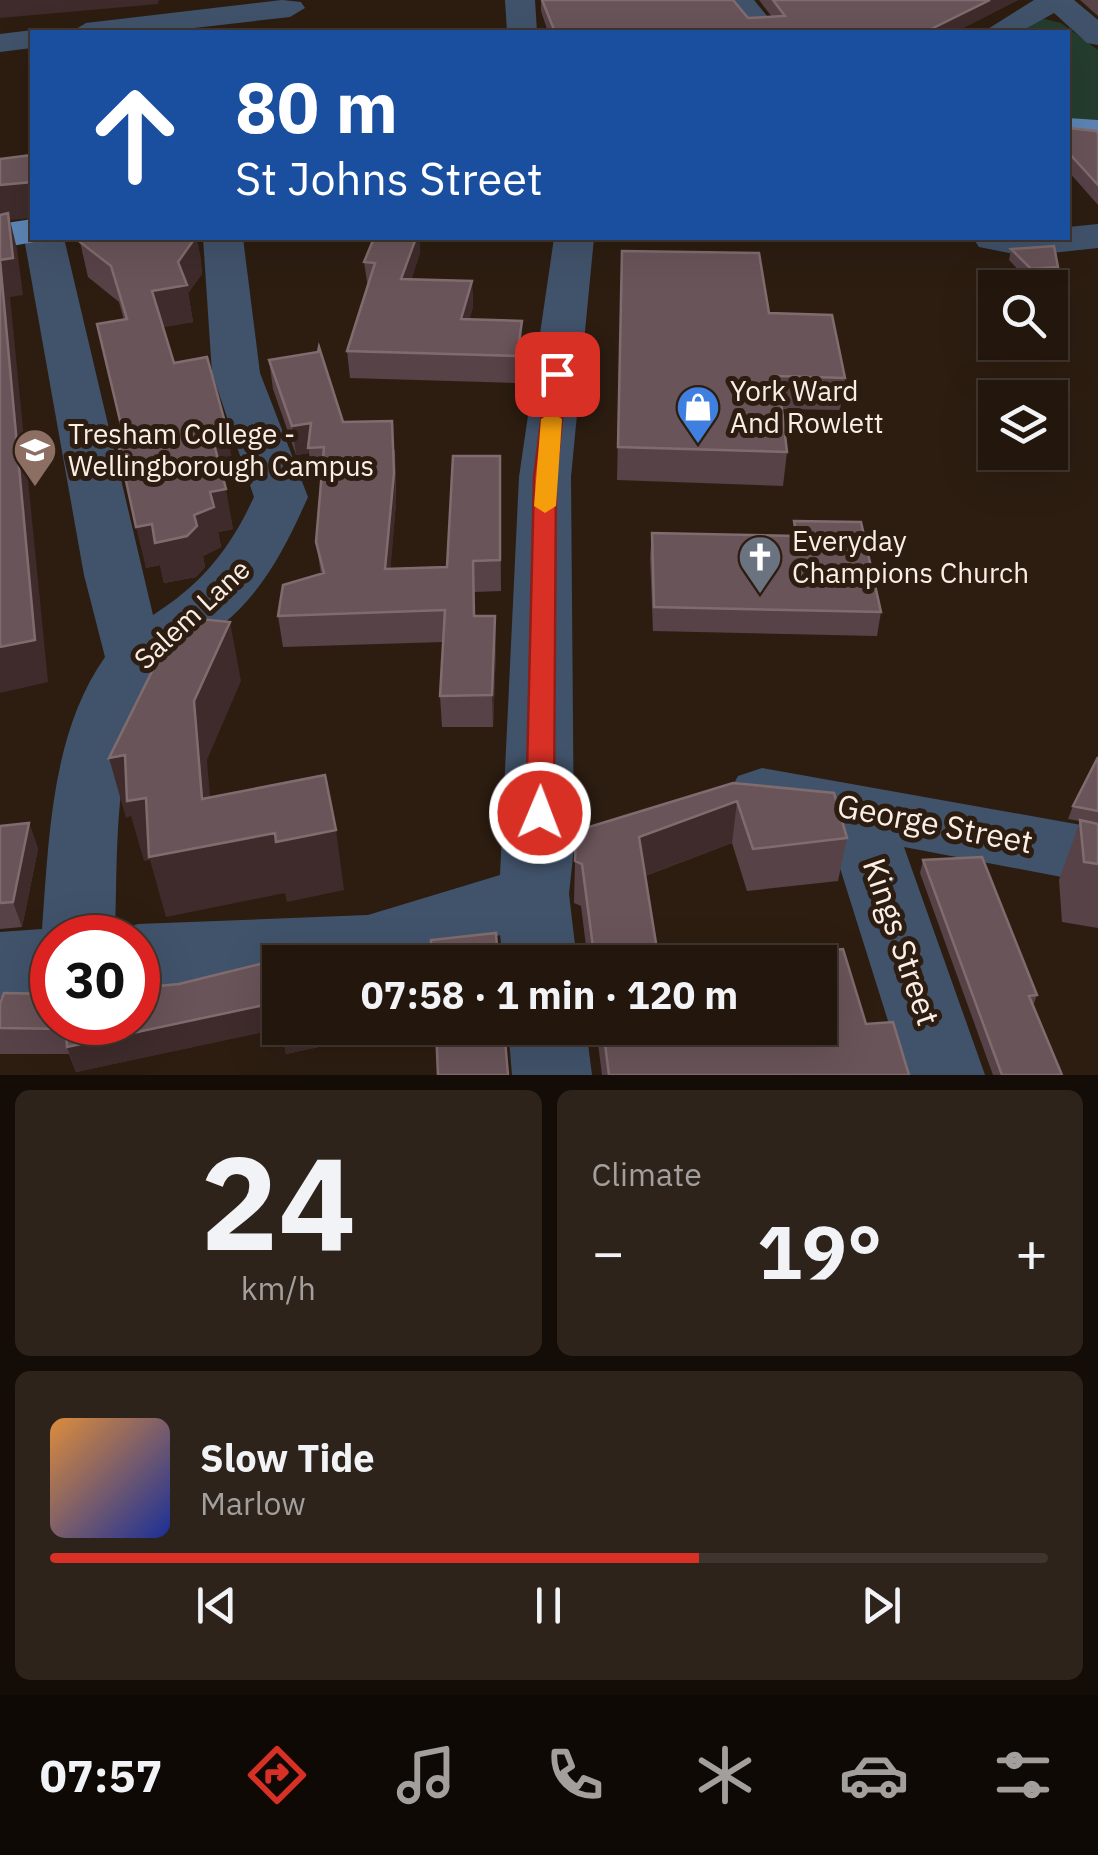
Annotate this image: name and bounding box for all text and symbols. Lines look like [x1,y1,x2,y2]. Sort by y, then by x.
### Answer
text: 80 m [235,61,398,152]
icon: ahead [70,70,200,200]
text: St Johns Street [235,149,543,207]
map controls [978,270,1068,470]
button: search [978,270,1068,360]
pin [515,332,600,417]
icon: arrive [530,347,585,402]
place label: York Ward And Rowlett [730,372,884,441]
button: layers [978,380,1068,470]
shop icon: York Ward And Rowlett [675,384,721,445]
place label: Tresham College - Wellingborough Campus [68,415,374,484]
school or university icon: Tresham College - Wellingborough Campus [12,427,58,488]
place label: Everyday Champions Church [792,522,1029,591]
church icon: Everyday Champions Church [737,534,783,595]
street label: Salem Lane [126,550,257,677]
position arrow [488,761,592,865]
street label: George Street [834,783,1037,863]
street label: Kings Street [854,852,950,1031]
speed limit sign: 30 [30,915,160,1045]
text: 07:58 · 1 min · 120 m [361,970,738,1019]
text: 24 [200,1117,356,1286]
text: Climate [592,1153,702,1195]
text: 19° [757,1202,882,1300]
text: − [592,1216,625,1287]
text: + [1015,1216,1048,1287]
text: km/h [241,1267,316,1309]
text: Slow Tide [200,1433,375,1482]
text: Marlow [200,1482,306,1524]
icon: previous [189,1578,244,1633]
icon: pause [521,1578,576,1633]
icon: next [854,1578,909,1633]
icon: directions [242,1740,312,1810]
icon: music [391,1740,461,1810]
icon: phone [540,1740,610,1810]
icon: climate [690,1740,760,1810]
icon: car [839,1740,909,1810]
icon: filters [988,1740,1058,1810]
text: 07:57 [40,1746,163,1804]

